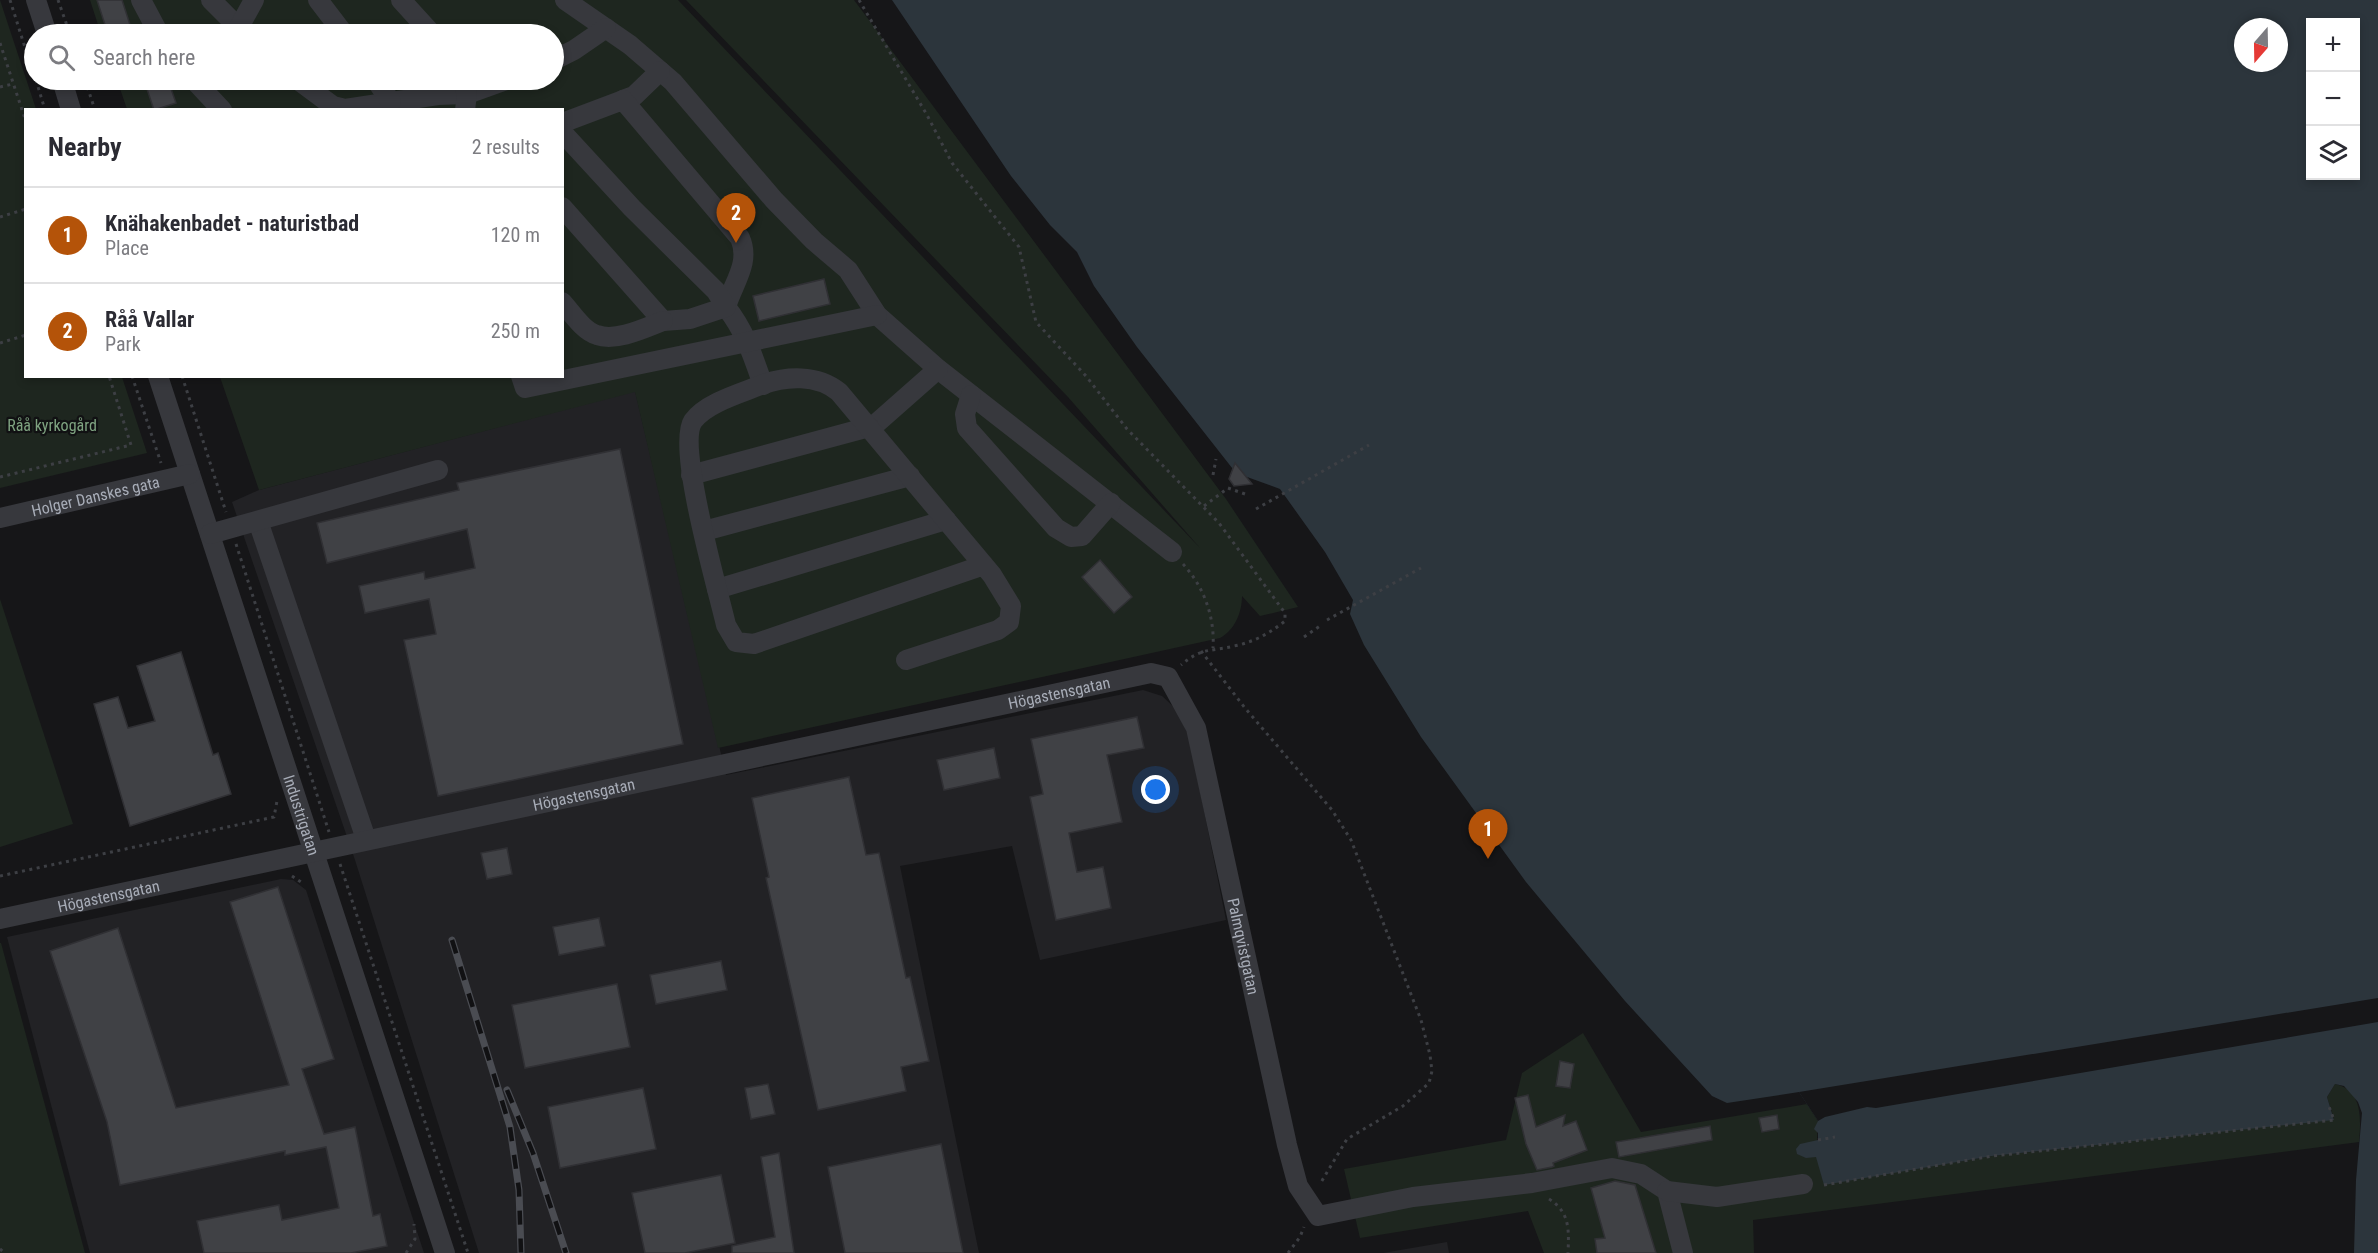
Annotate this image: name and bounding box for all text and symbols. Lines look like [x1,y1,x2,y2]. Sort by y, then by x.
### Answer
north arrow [2234,18,2288,72]
map controls [2306,18,2360,180]
button: + [2306,18,2360,72]
search box [24,24,564,90]
icon: search [45,41,78,74]
text: Search here [93,45,195,70]
button: − [2306,72,2360,126]
button: layers [2306,126,2360,180]
text: Nearby [48,132,122,162]
text: 2 results [472,135,540,159]
pin: 2 [716,194,756,243]
text: Knähakenbadet - naturistbad [105,211,359,236]
text: 1 [62,223,73,247]
text: 120 m [491,223,540,247]
text: Place [105,236,149,260]
text: Råå Vallar [105,307,194,332]
text: 2 [62,319,73,343]
text: 250 m [491,319,540,343]
text: Park [105,332,141,356]
park label: Råå kyrkogård [7,416,97,435]
street label: Holger Danskes gata [30,472,162,520]
street label: Högastensgatan [1006,673,1112,713]
street label: Industrigatan [279,773,323,858]
street label: Högastensgatan [531,775,637,815]
your location [1141,775,1170,804]
pin: 1 [1468,810,1508,859]
street label: Högastensgatan [56,876,161,916]
street label: Palmqvistgatan [1223,896,1263,996]

